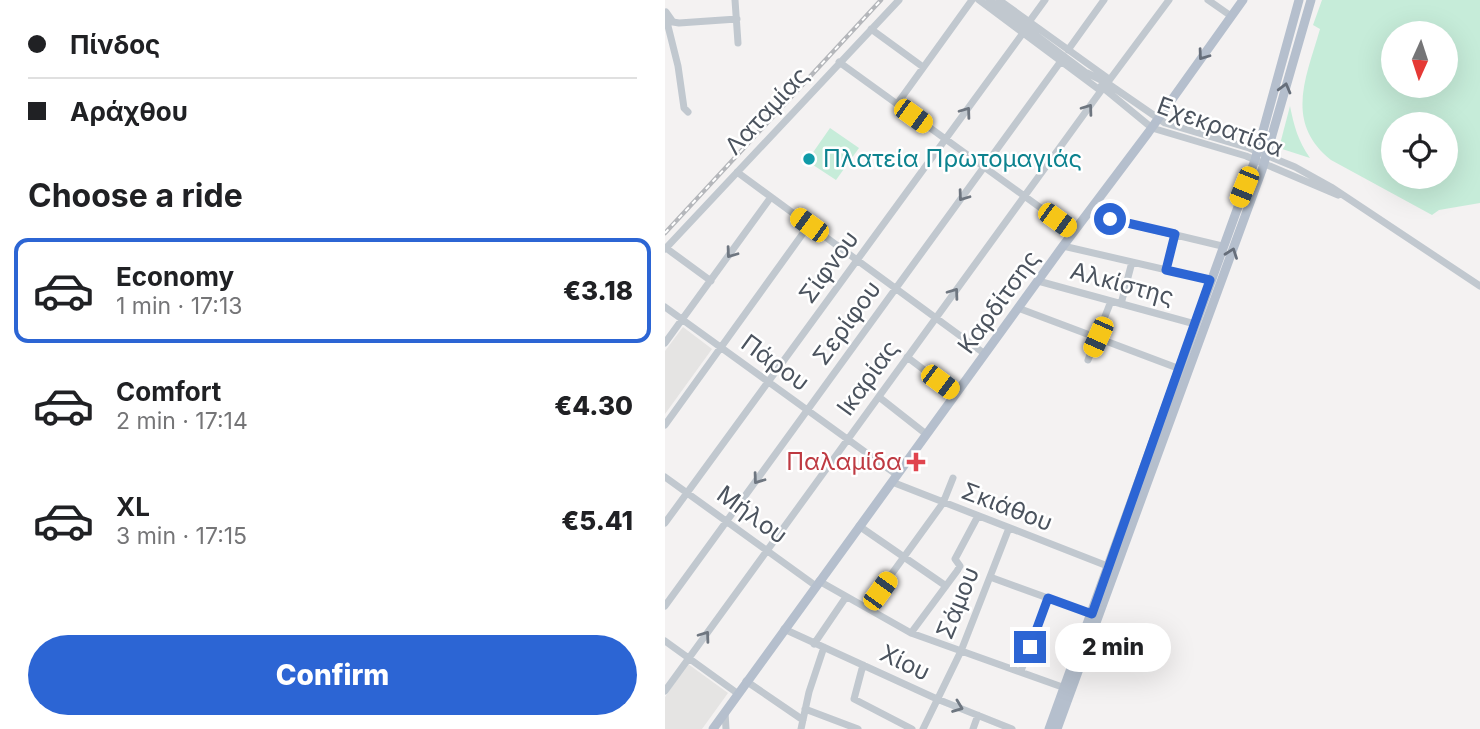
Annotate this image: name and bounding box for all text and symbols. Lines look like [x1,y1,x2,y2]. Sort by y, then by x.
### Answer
north arrow [1381,21,1458,98]
map controls [1381,21,1458,189]
text: Πίνδος [70,29,160,60]
one-way arrow [1199,47,1211,60]
street label: Λαταμίας [719,61,815,161]
one-way arrow [1277,82,1291,94]
street label: Εχεκρατίδα [1153,90,1287,163]
car [890,95,937,137]
text: Αράχθου [70,96,188,127]
one-way arrow [1079,104,1092,117]
one-way arrow [957,107,970,120]
button: locate [1381,112,1458,189]
place label: Πλατεία Πρωτομαγιάς [823,144,1082,173]
marker: Πλατεία Πρωτομαγιάς [801,151,817,167]
car [1227,164,1262,210]
text: Choose a ride [28,176,243,215]
one-way arrow [959,188,972,201]
car [1034,199,1081,241]
route start [1094,203,1126,235]
car [786,204,833,246]
street label: Σίφνου [793,225,864,308]
street label: Καρδίτσης [951,244,1046,359]
one-way arrow [727,245,739,257]
one-way arrow [1224,247,1238,259]
street label: Αλκίστης [1067,256,1177,311]
icon: car [32,259,95,322]
text: Economy [116,261,234,292]
text: €3.18 [563,275,633,306]
street label: Σερίφου [806,275,887,370]
one-way arrow [946,288,958,301]
text: 1 min · 17:13 [116,292,242,320]
car [1080,314,1117,360]
street label: Πάρου [736,328,815,397]
street label: Ικαρίας [831,334,905,421]
car [917,361,964,403]
icon: car [32,374,95,437]
text: Comfort [116,376,221,407]
text: €4.30 [554,390,633,421]
text: 2 min · 17:14 [116,407,248,435]
place label: Παλαμίδα [786,447,902,476]
marker: Παλαμίδα [908,454,924,470]
one-way arrow [753,471,766,484]
street label: Σκιάθου [958,476,1057,537]
street label: Μήλου [711,479,793,550]
icon: car [32,489,95,552]
text: XL [116,491,150,522]
text: €5.41 [561,505,633,536]
text: 3 min · 17:15 [116,522,247,550]
street label: Σάμου [930,563,985,643]
car [860,568,901,614]
callout: 2 min [1055,622,1170,672]
one-way arrow [697,631,709,644]
route end [1014,631,1046,663]
text: 2 min [1082,633,1144,661]
button: Confirm [28,635,637,715]
street label: Χίου [876,639,935,687]
one-way arrow [951,699,963,713]

